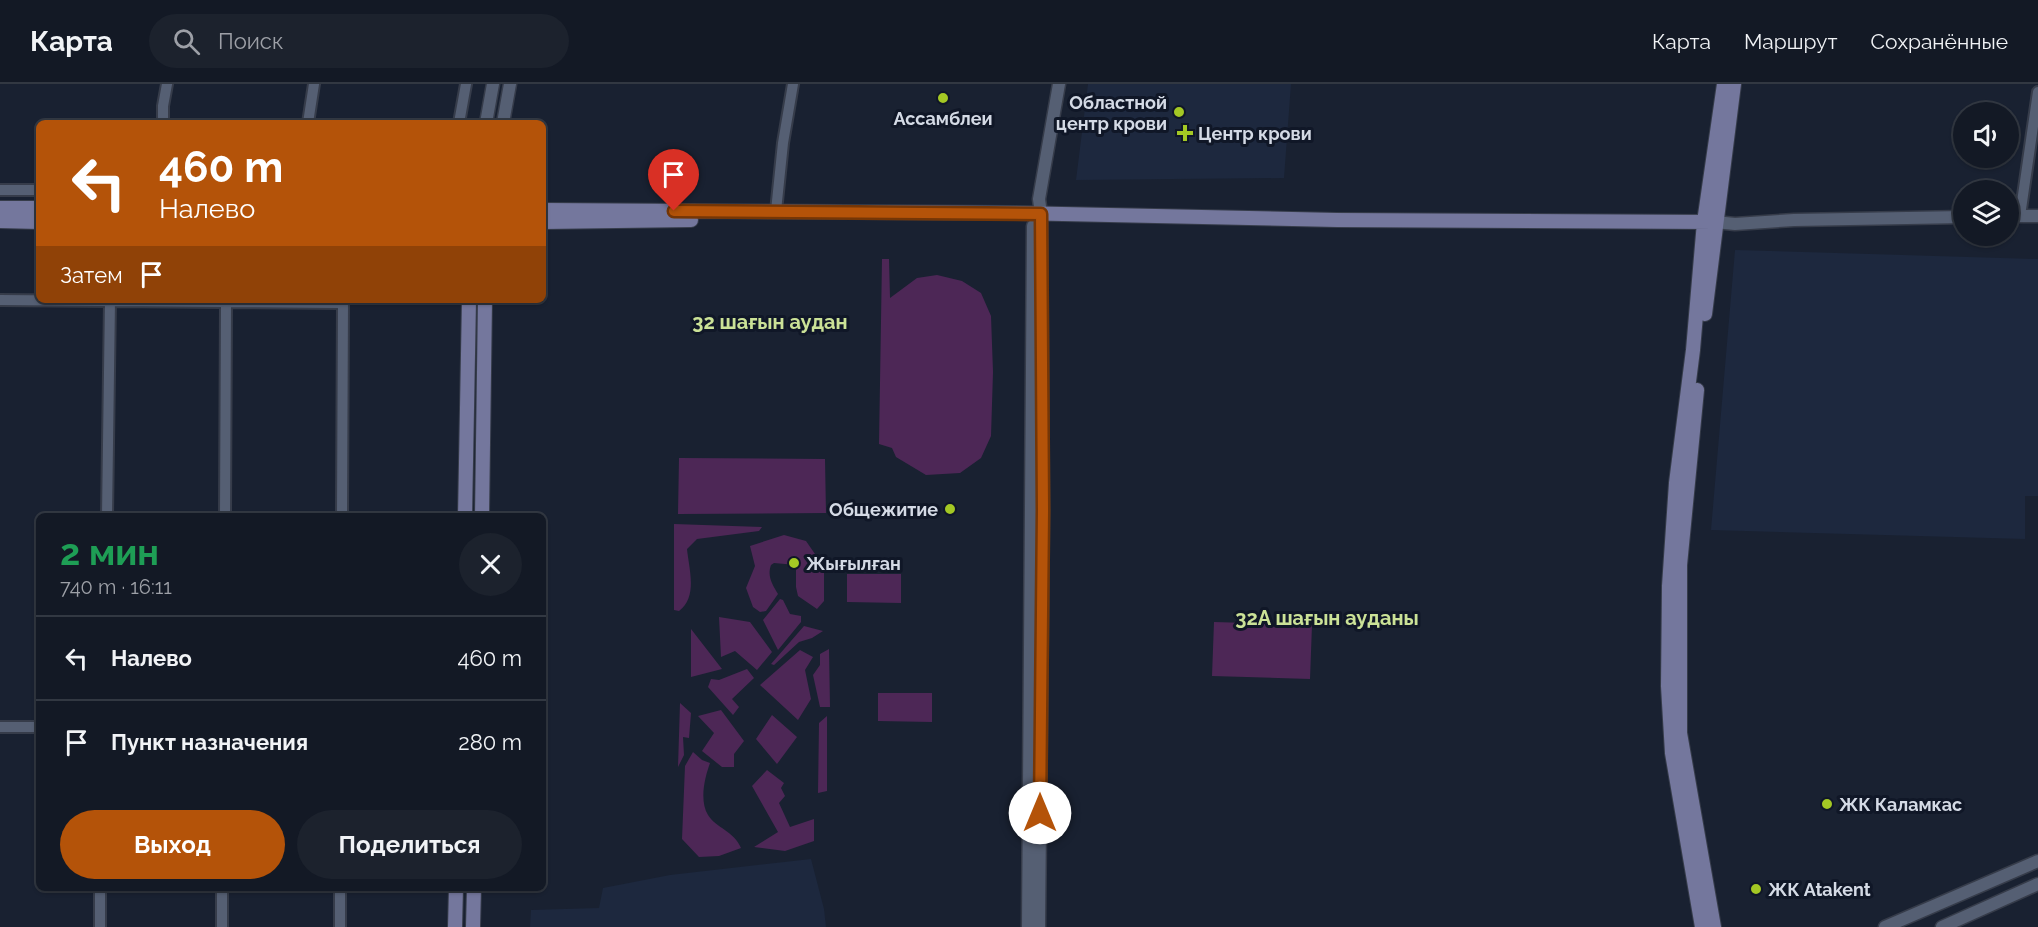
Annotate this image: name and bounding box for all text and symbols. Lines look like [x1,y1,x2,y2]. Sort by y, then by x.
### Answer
search box [149,14,569,68]
text: Карта [30,25,113,58]
icon: search [170,25,203,58]
text: Поиск [218,28,283,54]
text: Карта [1652,29,1711,54]
text: Маршрут [1744,29,1837,54]
text: Сохранённые [1870,29,2008,54]
marker: Ассамблеи [936,91,950,105]
place label: Областной центр крови [1056,92,1167,134]
map controls [1953,102,2019,246]
button: sound [1953,102,2019,168]
marker: Областной центр крови [1172,105,1186,119]
place label: Ассамблеи [893,108,993,129]
place label: Центр крови [1198,123,1312,144]
marker: Центр крови [1176,124,1194,142]
text: 460 m [159,143,283,192]
icon: left [60,144,138,222]
pin [648,149,699,211]
icon: arrive [657,158,690,191]
button: layers [1953,180,2019,246]
text: Налево [159,193,255,224]
icon: arrive [135,258,168,291]
text: Затем [60,262,123,288]
district label: 32 шағын аудан [692,310,848,334]
place label: Общежитие [829,499,938,520]
marker: Общежитие [943,502,957,516]
text: 2 мин [60,531,159,573]
button: close [459,533,522,596]
place label: Жығылған [806,553,901,574]
marker: Жығылған [787,556,801,570]
text: 740 m · 16:11 [60,575,172,599]
district label: 32А шағын ауданы [1235,606,1419,630]
icon: left [60,642,93,675]
text: Налево [111,645,192,671]
text: 460 m [457,645,522,671]
icon: arrive [60,726,93,759]
text: Пункт назначения [111,729,308,755]
text: 280 m [458,729,522,755]
position arrow [1008,781,1072,845]
place label: ЖК Каламкас [1839,794,1962,815]
marker: ЖК Каламкас [1820,797,1834,811]
button: Выход [60,810,285,879]
button: Поделиться [297,810,522,879]
place label: ЖК Atakent [1768,879,1871,900]
marker: ЖК Atakent [1749,882,1763,896]

